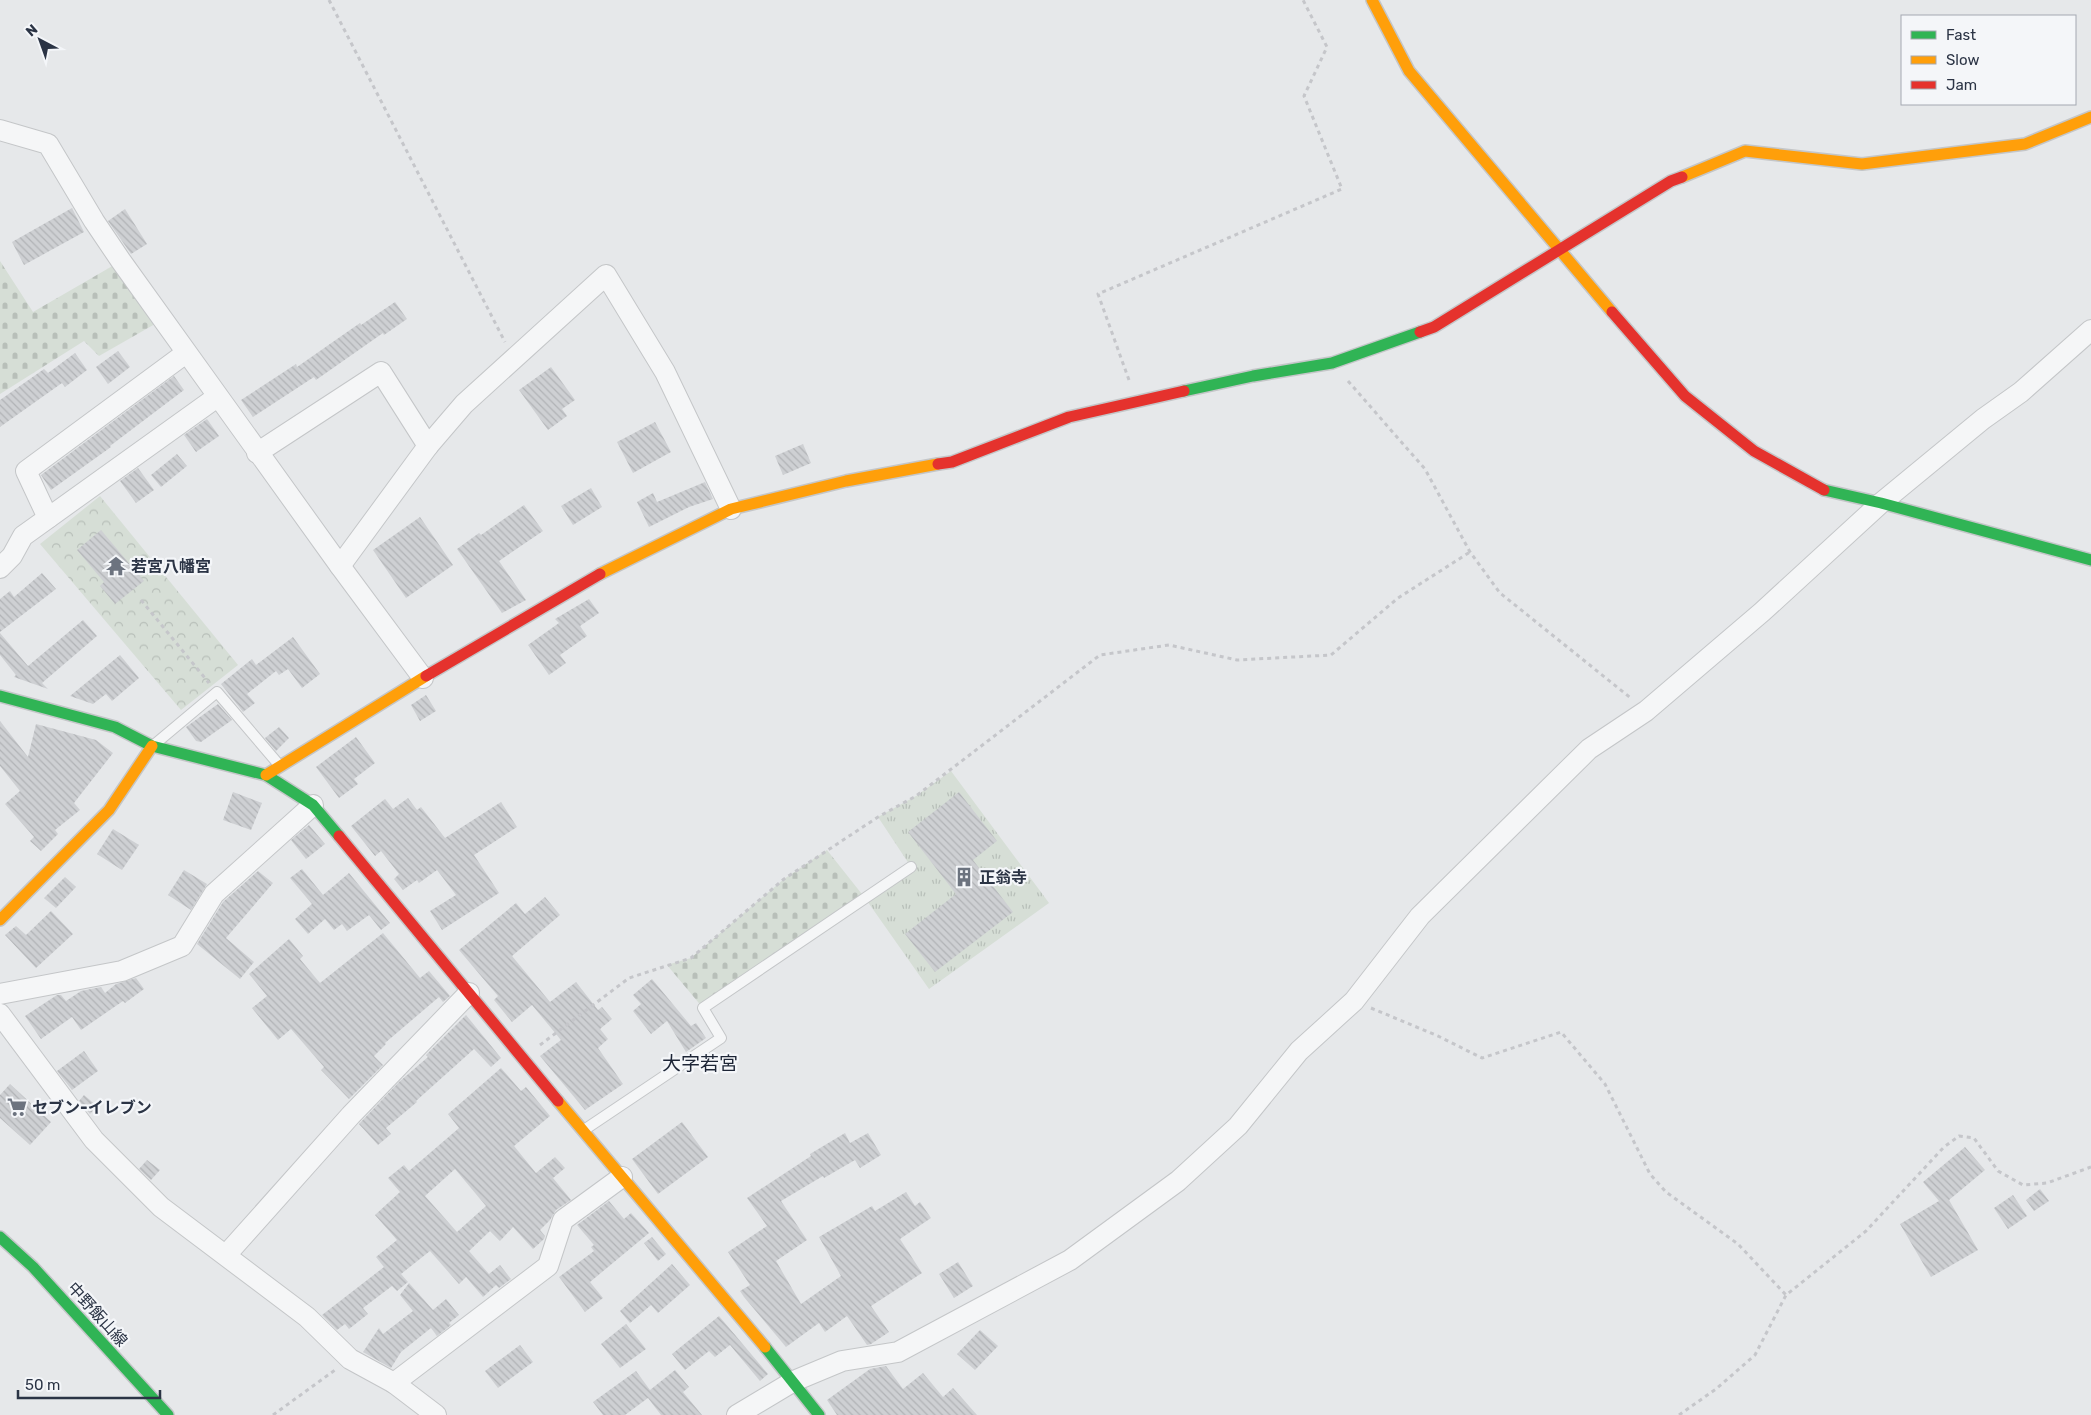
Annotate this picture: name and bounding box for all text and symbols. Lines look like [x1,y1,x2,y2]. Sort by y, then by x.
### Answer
north arrow [15,15,65,65]
legend [1901,15,2076,105]
text: N [22,21,41,40]
text: Fast [1946,26,1976,44]
text: Slow [1946,51,1979,69]
text: Jam [1946,76,1977,94]
temple icon: 若宮八幡宮 [105,555,127,577]
place label: 若宮八幡宮 [131,557,211,576]
building icon: 正翁寺 [953,866,975,888]
place label: 正翁寺 [979,868,1027,887]
district label: 大字若宮 [662,1052,738,1075]
supermarket icon: セブン-イレブン [6,1096,28,1118]
place label: セブン-イレブン [32,1098,152,1117]
street label: 中野飯山線 [64,1278,131,1350]
scale bar [18,1368,160,1400]
text: 50 m [25,1376,60,1394]

